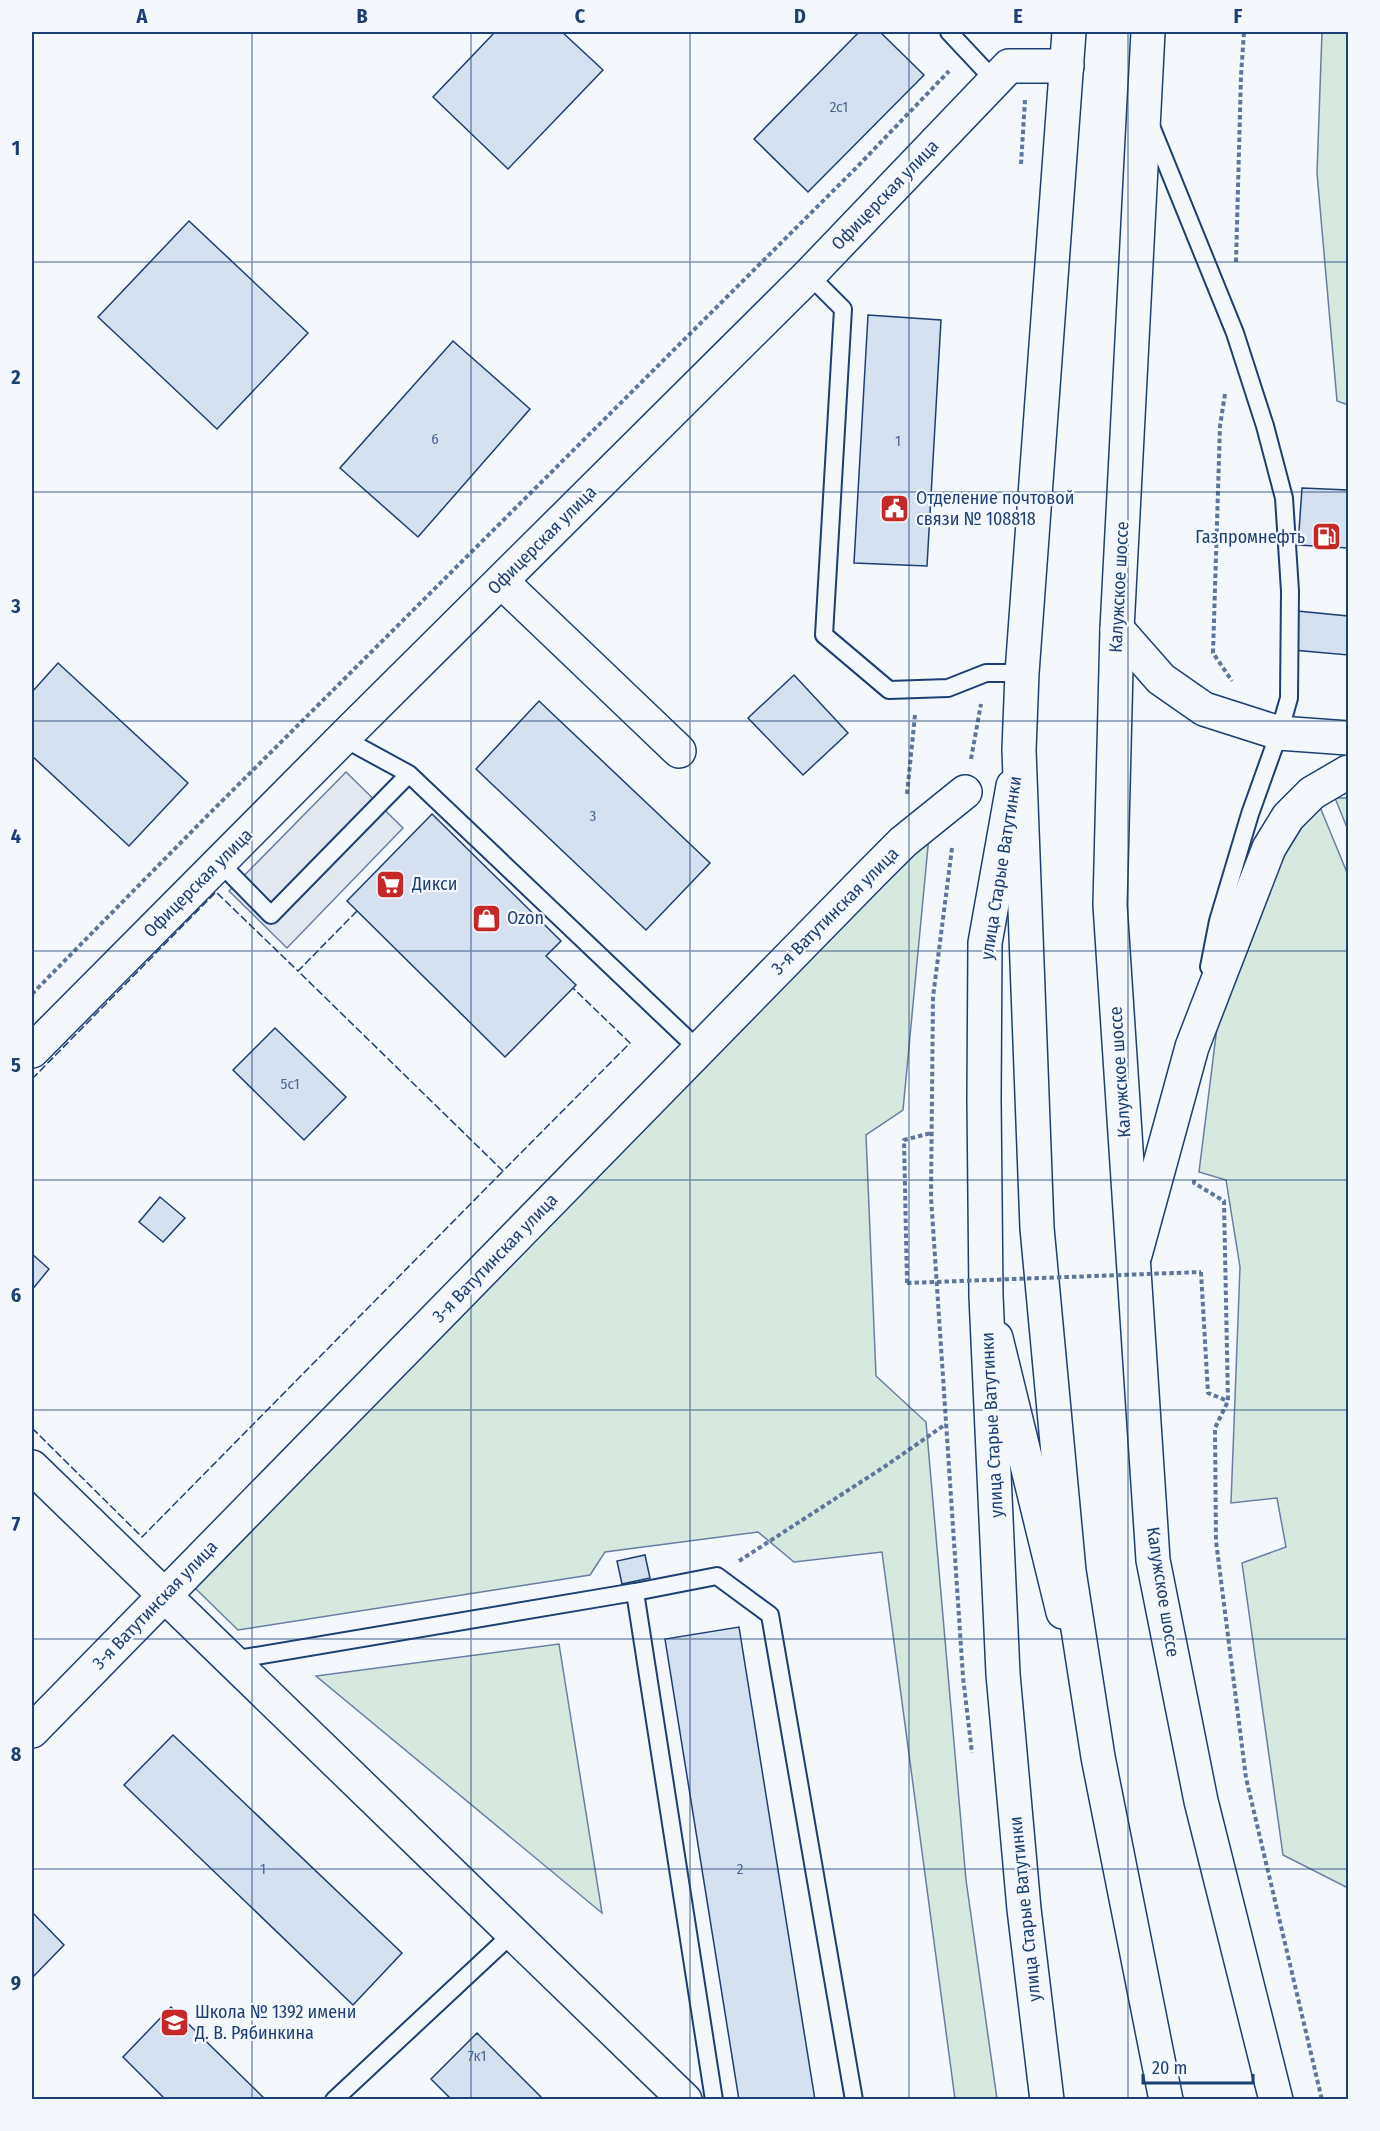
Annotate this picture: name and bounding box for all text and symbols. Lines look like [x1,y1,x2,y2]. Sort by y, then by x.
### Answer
text: A [136,4,149,28]
text: B [356,4,368,28]
text: C [575,4,586,28]
text: D [794,4,806,28]
text: E [1013,4,1023,28]
text: F [1234,4,1243,28]
house number: 2с1 [830,98,848,116]
street label: Офицерская улица [827,135,943,255]
text: 1 [12,136,20,160]
text: 2 [10,365,21,389]
house number: 6 [431,430,439,448]
house number: 1 [895,432,901,450]
street label: Офицерская улица [483,481,601,599]
place label: Отделение почтовой связи № 108818 [916,487,1074,530]
public building icon: Отделение почтовой связи № 108818 [879,492,911,524]
street label: Калужское шоссе [1105,521,1133,653]
fuel station icon: Газпромнефть [1310,521,1342,553]
place label: Газпромнефть [1195,526,1305,548]
text: 3 [10,594,21,618]
street label: улица Старые Ватутинки [976,774,1026,962]
house number: 3 [590,807,597,825]
text: 4 [11,824,21,848]
street label: Офицерская улица [139,824,257,942]
street label: 3-я Ватутинская улица [767,843,903,979]
supermarket icon: Дикси [375,868,407,900]
place label: Дикси [411,873,457,895]
shop icon: Ozon [470,902,502,934]
place label: Ozon [507,907,544,929]
street label: Калужское шоссе [1104,1006,1136,1138]
text: 5 [11,1053,21,1077]
house number: 5с1 [281,1075,299,1093]
street label: 3-я Ватутинская улица [428,1189,562,1327]
text: 6 [11,1283,21,1307]
street label: улица Старые Ватутинки [976,1332,1008,1518]
text: 7 [12,1512,21,1536]
street label: Калужское шоссе [1142,1525,1184,1659]
street label: 3-я Ватутинская улица [88,1536,222,1674]
text: 8 [11,1742,22,1766]
street label: улица Старые Ватутинки [1004,1815,1046,2003]
house number: 1 [260,1860,266,1878]
house number: 2 [737,1860,744,1878]
text: 9 [11,1971,21,1995]
place label: Школа № 1392 имени Д. В. Рябинкина [194,2001,356,2044]
school or university icon: Школа № 1392 имени Д. В. Рябинкина [158,2006,190,2038]
house number: 7к1 [468,2047,486,2065]
scale bar [1143,2047,1252,2085]
text: 20 m [1152,2057,1187,2079]

